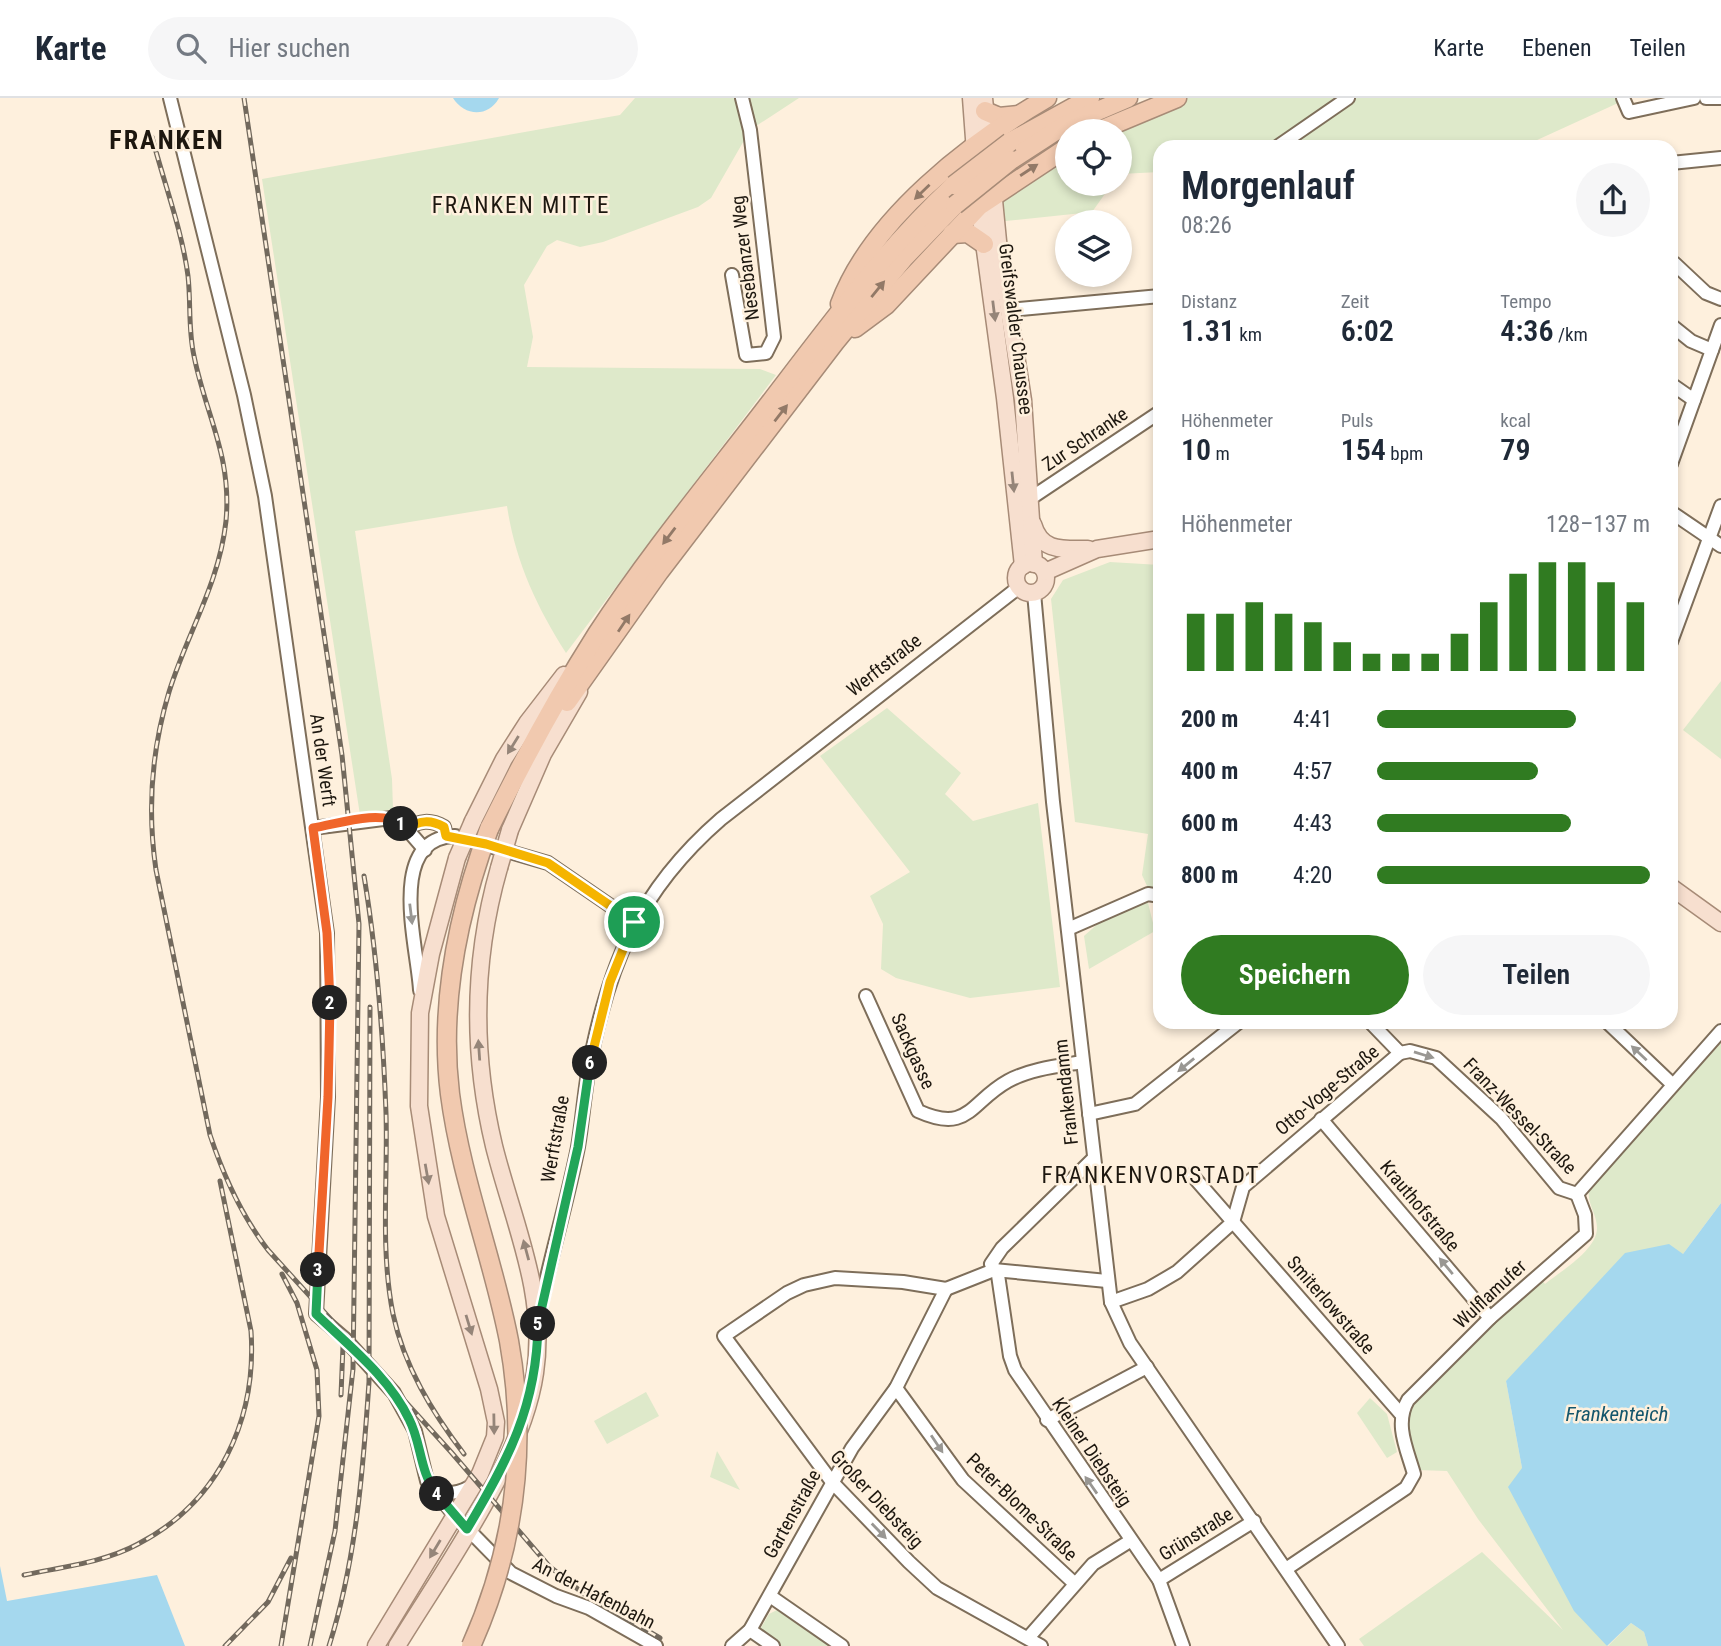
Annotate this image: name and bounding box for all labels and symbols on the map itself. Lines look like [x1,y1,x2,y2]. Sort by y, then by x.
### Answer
district label: FRANKEN [109,125,225,155]
one-way arrow [1020,164,1039,177]
one-way arrow [914,184,931,201]
district label: FRANKEN MITTE [432,192,610,219]
street label: Nesebanzer Weg [726,194,764,322]
street label: Greifswalder Chaussee [994,242,1038,416]
one-way arrow [870,280,885,297]
one-way arrow [989,301,1000,323]
street label: Zur Schranke [1038,402,1132,476]
one-way arrow [773,404,788,422]
one-way arrow [1008,472,1019,494]
one-way arrow [661,526,676,544]
one-way arrow [617,614,631,632]
street label: Werftstraße [842,629,926,701]
street label: An der Werft [305,712,341,808]
one-way arrow [506,736,519,755]
pin: 1 [384,806,418,842]
pin [604,892,664,952]
one-way arrow [406,903,417,925]
pin: 2 [312,986,348,1020]
street label: Sackgasse [886,1009,940,1093]
street label: Frankendamm [1049,1038,1083,1146]
one-way arrow [473,1039,484,1061]
street label: Otto-Voge-Straße [1270,1040,1384,1140]
one-way arrow [1631,1045,1648,1061]
pin: 6 [572,1046,608,1080]
one-way arrow [1413,1050,1434,1060]
street label: Franz-Wessel-Straße [1459,1053,1581,1179]
one-way arrow [1178,1058,1196,1073]
street label: Werftstraße [536,1093,574,1184]
street label: Krauthofstraße [1375,1156,1465,1256]
district label: FRANKENVORSTADT [1042,1162,1260,1189]
one-way arrow [422,1163,433,1185]
one-way arrow [520,1239,530,1260]
street label: Smiterlowstraße [1282,1251,1380,1359]
pin: 3 [300,1252,336,1288]
street label: Wulflamufer [1449,1255,1531,1333]
one-way arrow [1439,1258,1454,1275]
pin: 5 [520,1306,556,1342]
one-way arrow [465,1314,475,1335]
street label: Kleiner Diebsteig [1047,1393,1137,1511]
water label: Frankenteich [1566,1402,1668,1426]
one-way arrow [489,1413,500,1435]
one-way arrow [930,1434,943,1454]
street label: Großer Diebsteig [826,1445,928,1553]
street label: Peter-Blome-Straße [962,1448,1082,1566]
street label: Gartenstraße [758,1466,826,1562]
pin: 4 [420,1476,454,1512]
one-way arrow [1084,1476,1098,1494]
street label: Grünstraße [1155,1502,1237,1566]
one-way arrow [871,1522,888,1539]
one-way arrow [429,1539,441,1558]
street label: An der Hafenbahn [529,1552,659,1634]

